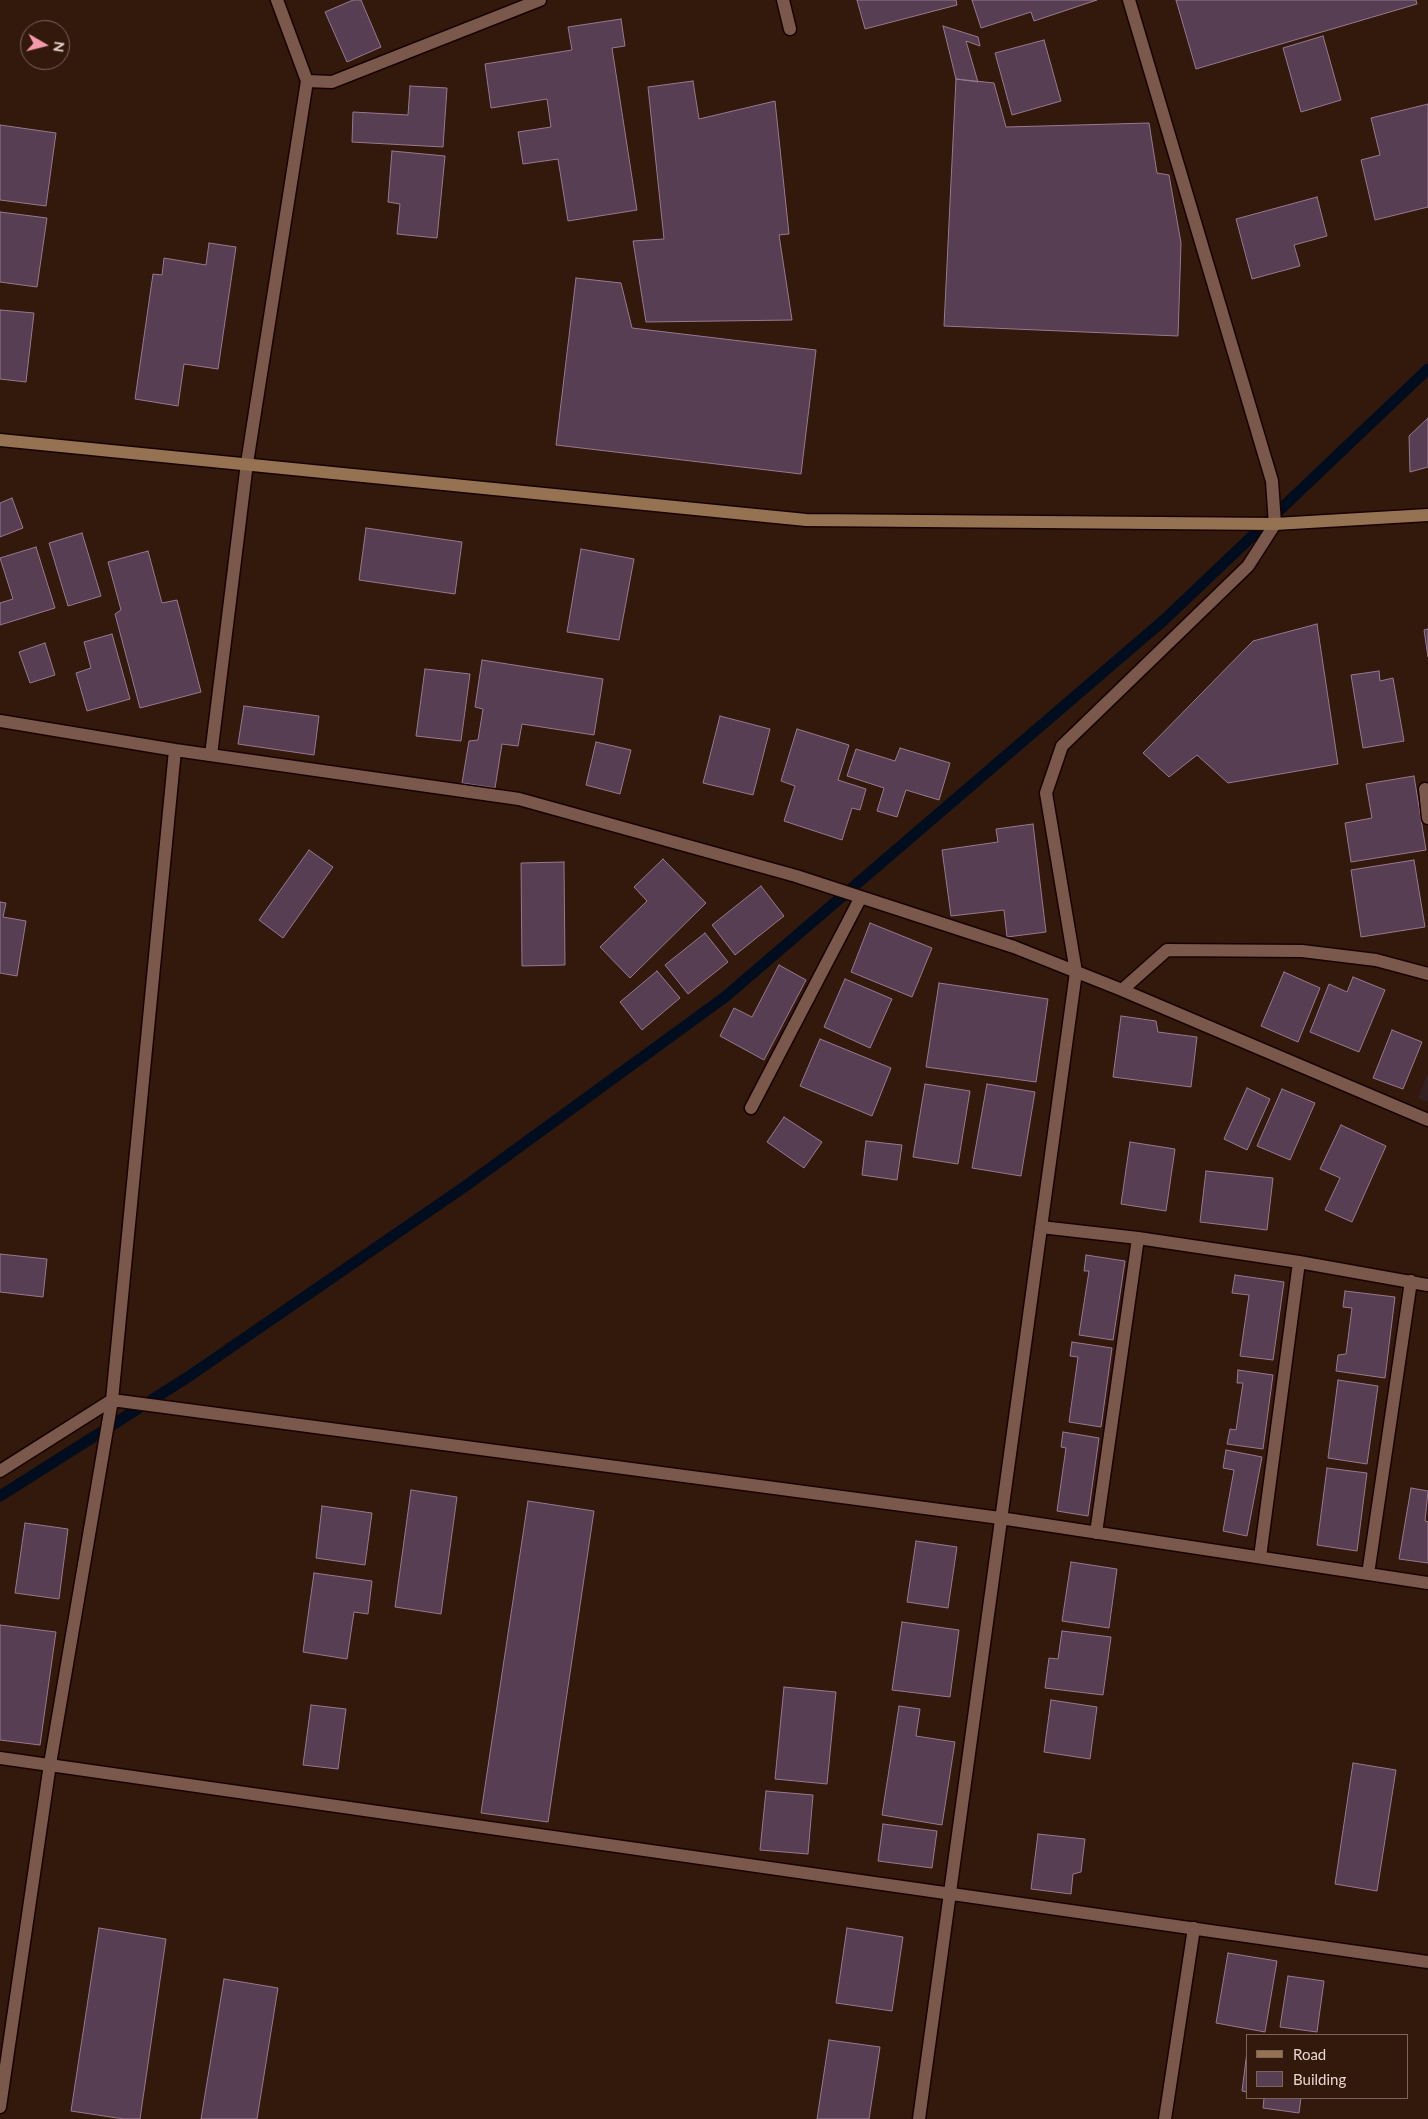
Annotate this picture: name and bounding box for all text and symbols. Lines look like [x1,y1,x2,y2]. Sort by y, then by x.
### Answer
north arrow [20,20,70,70]
text: N [50,40,69,54]
legend [1246,2034,1408,2099]
text: Road [1293,2045,1326,2063]
text: Building [1293,2070,1346,2088]

